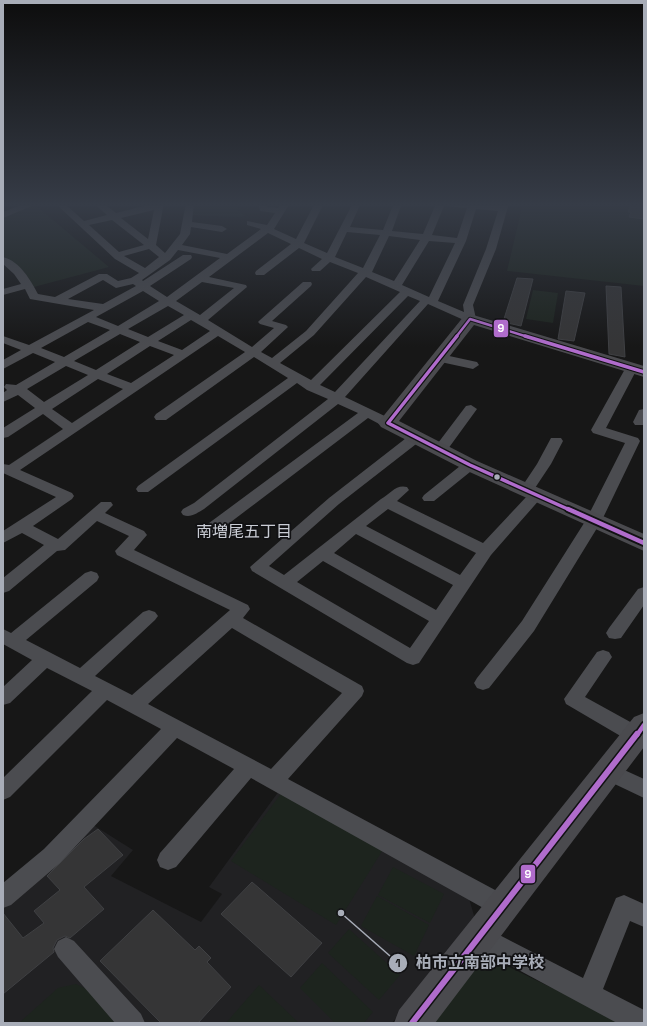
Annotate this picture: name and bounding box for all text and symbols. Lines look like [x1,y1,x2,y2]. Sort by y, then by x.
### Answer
line badge: 9 [493,319,509,338]
text: 9 [498,321,505,335]
unlabelled marker [492,472,502,482]
district label: 南増尾五丁目 [196,521,292,542]
line badge: 9 [520,864,536,884]
text: 9 [525,867,532,881]
callout: 柏市立南部中学校 [388,949,552,977]
text: 柏市立南部中学校 [416,952,544,973]
text: 1 [395,955,401,971]

